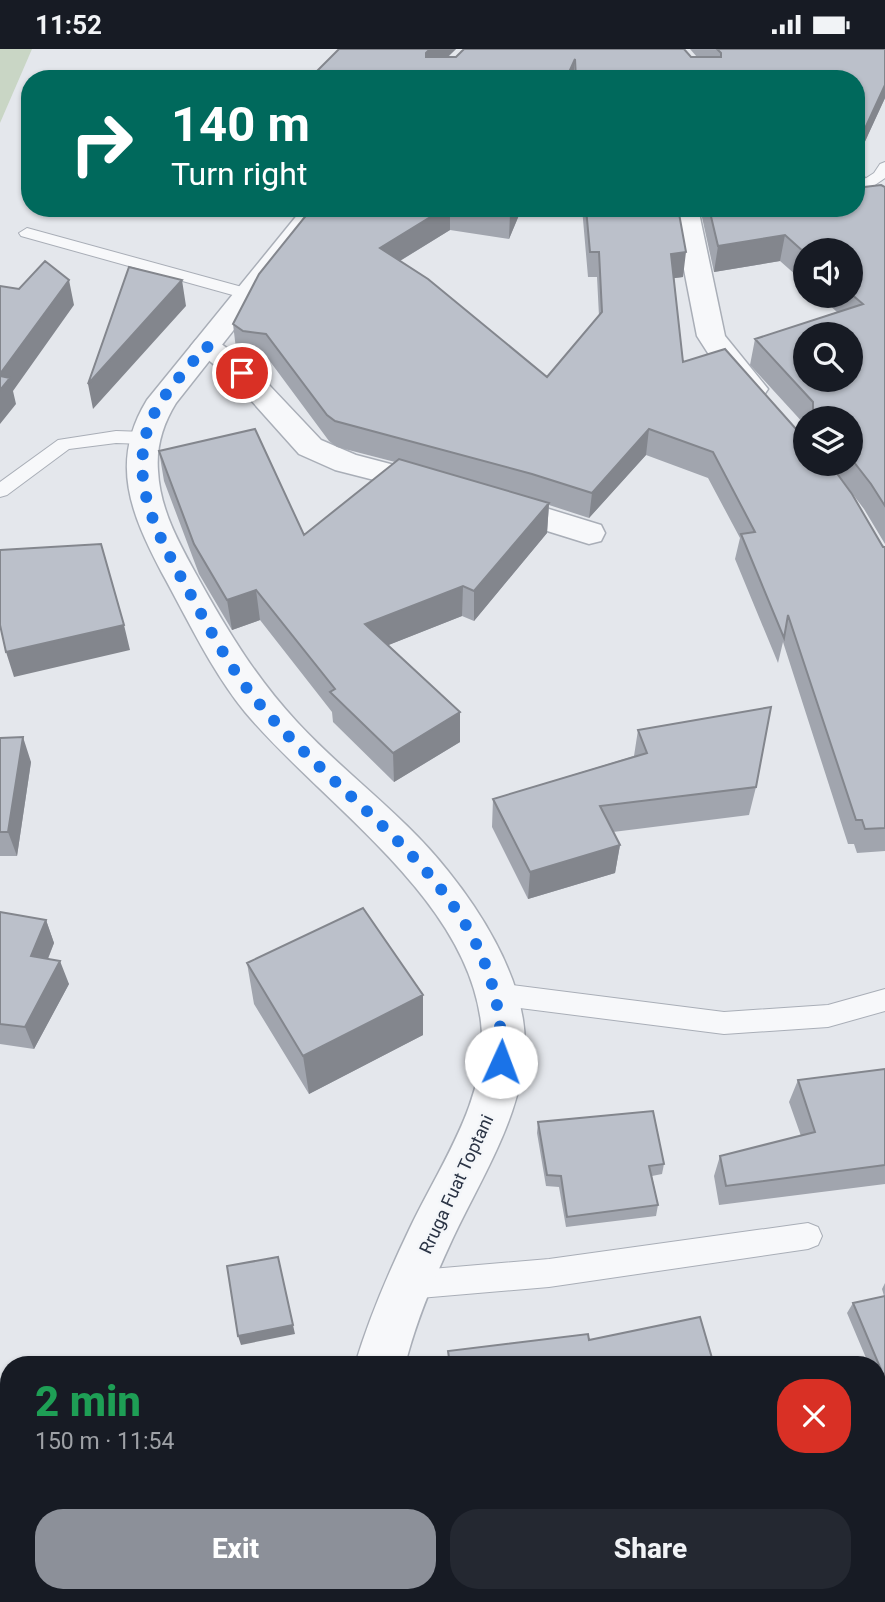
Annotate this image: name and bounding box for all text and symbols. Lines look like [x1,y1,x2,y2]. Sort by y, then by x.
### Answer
text: 11:52 [35,10,102,40]
text: 140 m [171,96,310,153]
icon: right [56,98,147,189]
text: Turn right [171,155,307,193]
map controls [793,238,863,476]
button: sound [793,238,863,308]
button: search [793,322,863,392]
pin [212,343,272,403]
icon: arrive [223,354,261,392]
button: layers [793,406,863,476]
position arrow [464,1025,538,1099]
street label: Rruga Fuat Toptani [415,1111,497,1257]
text: 2 min [35,1377,141,1426]
button: close [777,1379,851,1453]
text: 150 m · 11:54 [35,1428,174,1455]
button: Exit [35,1509,436,1589]
button: Share [450,1509,851,1589]

